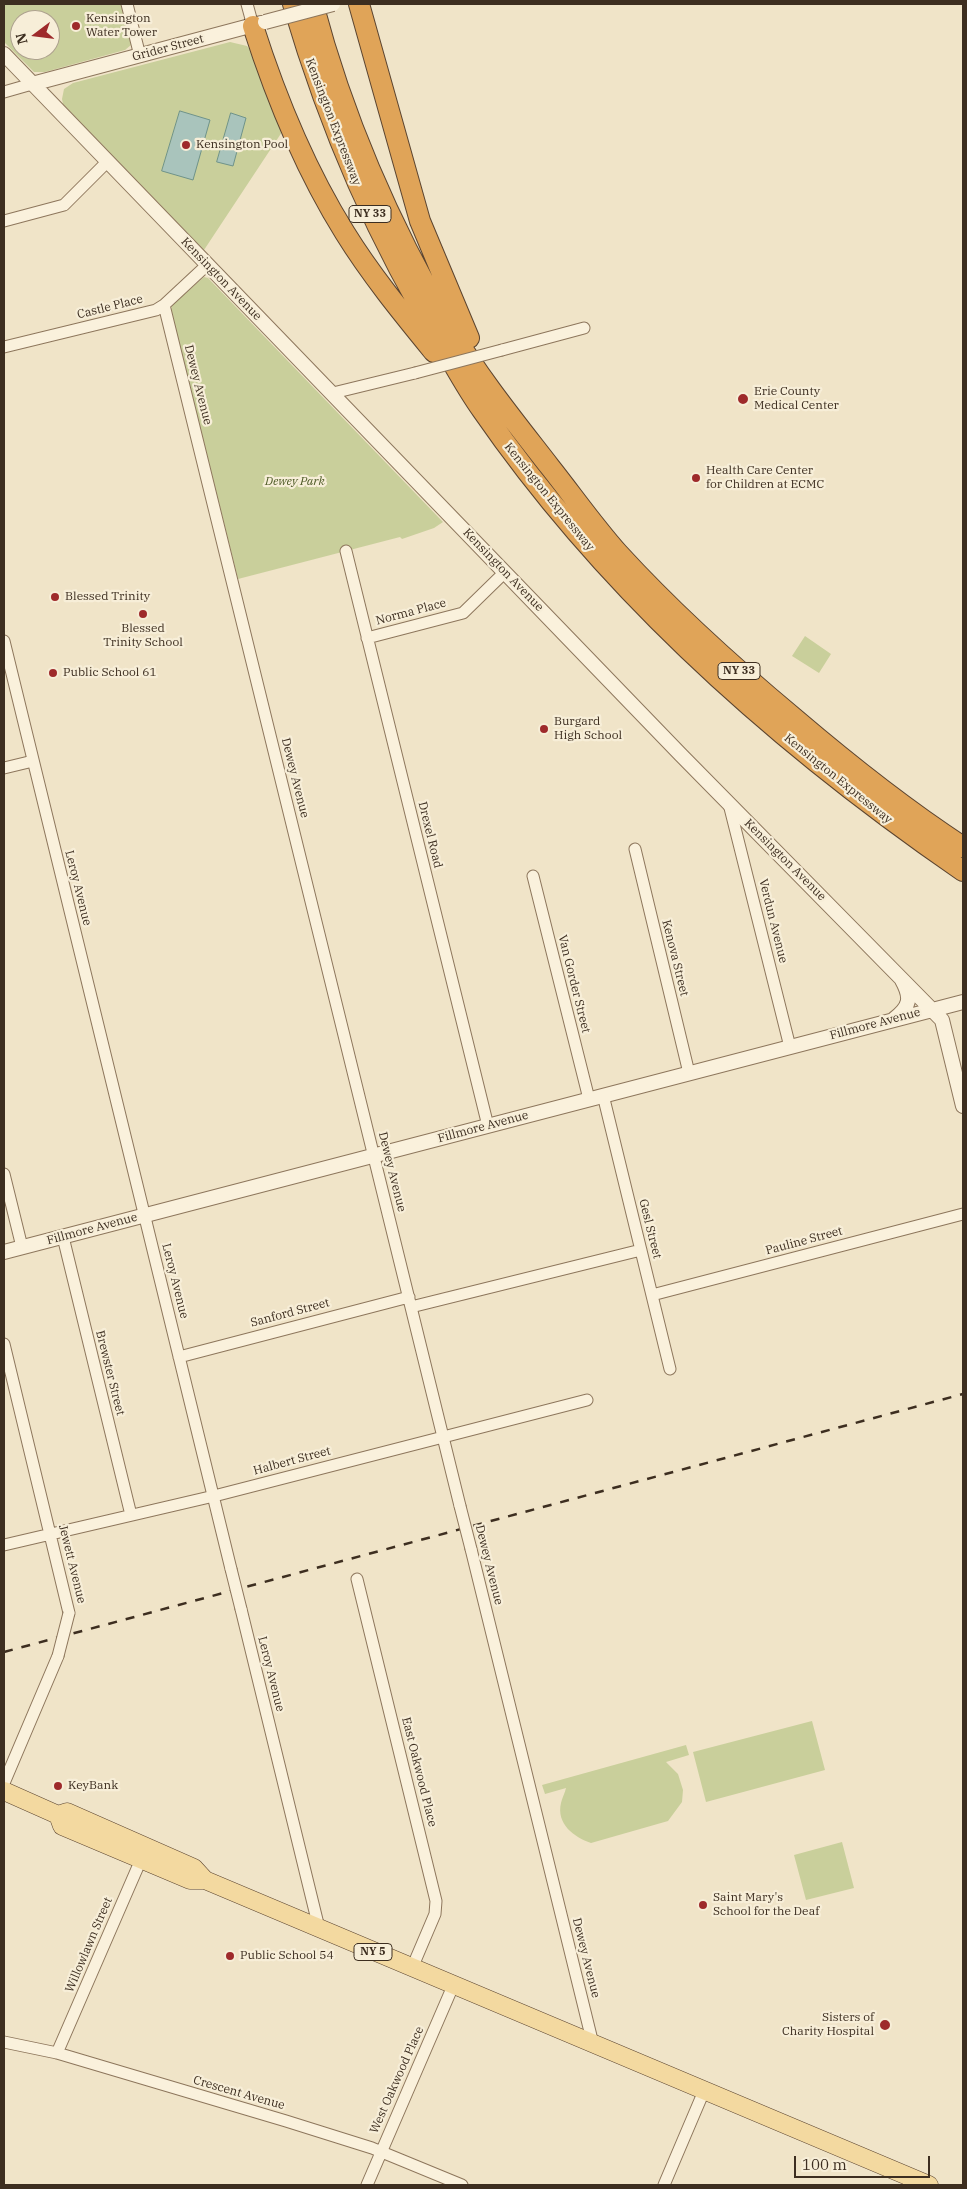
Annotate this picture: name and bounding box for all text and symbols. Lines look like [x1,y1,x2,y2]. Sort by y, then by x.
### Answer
north arrow [10,10,60,60]
place label: Kensington Water Tower [86,12,157,40]
marker: Kensington Water Tower [70,20,82,32]
text: N [11,31,32,46]
street label: Grider Street [131,32,205,64]
street label: Kensington Expressway [302,57,364,187]
place label: Kensington Pool [196,138,288,152]
marker: Kensington Pool [180,139,192,151]
road number: NY 33 [349,205,391,222]
street label: Kensington Avenue [178,235,264,323]
street label: Castle Place [76,292,144,322]
street label: Dewey Avenue [181,344,215,426]
place label: Erie County Medical Center [754,385,839,413]
marker: Erie County Medical Center [736,392,750,406]
street label: Kensington Expressway [501,440,597,554]
place label: Health Care Center for Children at ECMC [706,464,824,492]
marker: Health Care Center for Children at ECMC [690,472,702,484]
park label: Dewey Park [265,475,325,489]
street label: Kensington Avenue [460,526,546,614]
place label: Blessed Trinity [65,590,150,604]
marker: Blessed Trinity [49,591,61,603]
street label: Norma Place [374,596,448,628]
marker: Blessed Trinity School [137,608,149,620]
place label: Blessed Trinity School [103,622,183,650]
road number: NY 33 [718,662,760,679]
place label: Public School 61 [63,666,157,680]
marker: Public School 61 [47,667,59,679]
place label: Burgard High School [554,715,622,743]
marker: Burgard High School [538,723,550,735]
street label: Kensington Expressway [781,731,895,827]
street label: Dewey Avenue [278,737,312,819]
street label: Drexel Road [415,800,445,870]
street label: Kensington Avenue [741,816,829,904]
street label: Leroy Avenue [62,849,94,927]
street label: Verdun Avenue [756,877,790,965]
street label: Kenova Street [659,918,691,998]
street label: Van Gorder Street [555,934,593,1034]
street label: Fillmore Avenue [828,1005,922,1043]
street label: Fillmore Avenue [436,1108,530,1146]
street label: Dewey Avenue [375,1131,409,1213]
street label: Gesl Street [636,1198,664,1260]
street label: Fillmore Avenue [45,1210,139,1248]
street label: Pauline Street [764,1224,844,1258]
street label: Leroy Avenue [159,1242,191,1320]
street label: Sanford Street [249,1296,331,1330]
street label: Brewster Street [92,1329,128,1417]
street label: Halbert Street [252,1444,332,1478]
street label: Jewett Avenue [55,1523,89,1605]
street label: Dewey Avenue [472,1524,506,1606]
street label: Leroy Avenue [255,1635,287,1713]
street label: East Oakwood Place [398,1716,440,1828]
place label: KeyBank [68,1779,118,1793]
marker: KeyBank [52,1780,64,1792]
place label: Saint Mary's School for the Deaf [713,1891,819,1919]
street label: Willowlawn Street [62,1895,116,1995]
marker: Saint Mary's School for the Deaf [697,1899,709,1911]
street label: Dewey Avenue [569,1917,603,1999]
road number: NY 5 [354,1944,392,1960]
place label: Public School 54 [240,1949,334,1963]
marker: Public School 54 [224,1950,236,1962]
place label: Sisters of Charity Hospital [782,2011,874,2039]
marker: Sisters of Charity Hospital [878,2018,892,2032]
street label: West Oakwood Place [367,2024,427,2136]
street label: Crescent Avenue [192,2073,286,2113]
scale bar [797,2146,933,2178]
text: 100 m [802,2155,847,2174]

